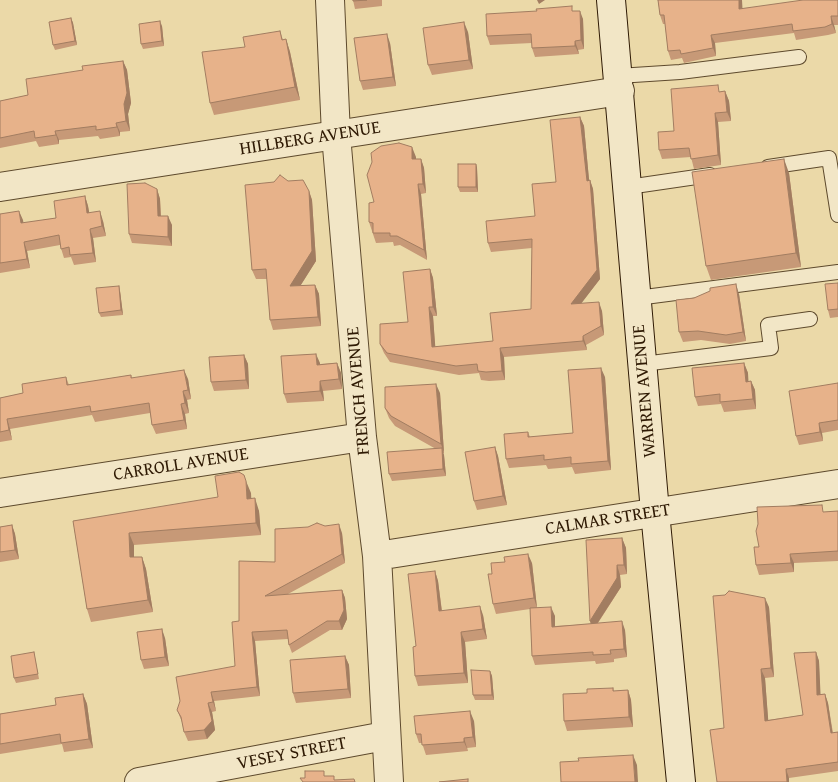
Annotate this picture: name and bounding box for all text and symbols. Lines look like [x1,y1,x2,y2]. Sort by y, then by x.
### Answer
street label: HILLBERG AVENUE [238,117,382,161]
street label: WARREN AVENUE [628,324,662,458]
street label: FRENCH AVENUE [343,326,375,456]
street label: CARROLL AVENUE [112,444,250,486]
street label: CALMAR STREET [544,499,672,541]
street label: VESEY STREET [235,733,349,775]

